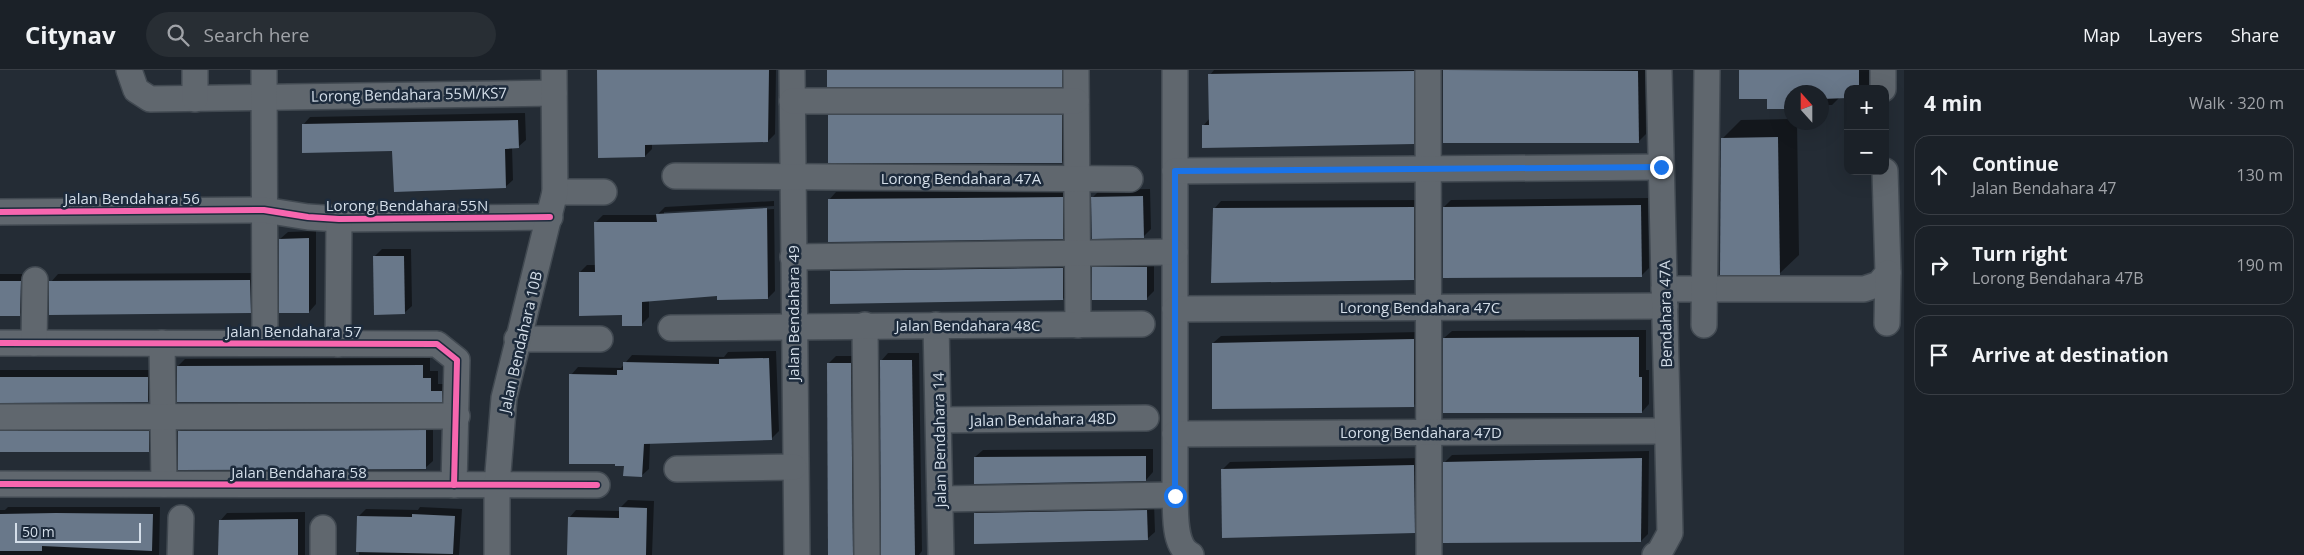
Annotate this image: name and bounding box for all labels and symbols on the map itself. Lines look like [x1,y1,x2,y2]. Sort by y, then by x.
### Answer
street label: Lorong Bendahara 55M/KS7 [311,82,507,106]
north arrow [1784,85,1829,130]
route end [1650,156,1673,179]
street label: Lorong Bendahara 47A [881,168,1042,188]
street label: Jalan Bendahara 56 [62,188,200,208]
street label: Lorong Bendahara 55N [326,195,488,215]
street label: Jalan Bendahara 49 [783,245,803,383]
street label: Bendahara 47A [1654,260,1676,368]
street label: Jalan Bendahara 10B [493,269,546,417]
street label: Lorong Bendahara 47C [1340,297,1500,317]
street label: Jalan Bendahara 48C [894,315,1040,335]
street label: Jalan Bendahara 57 [224,321,362,341]
street label: Jalan Bendahara 14 [928,372,950,510]
street label: Jalan Bendahara 48D [968,408,1116,430]
street label: Lorong Bendahara 47D [1340,422,1502,442]
street label: Jalan Bendahara 58 [229,462,367,482]
route start [1164,485,1187,508]
scale bar [15,520,141,543]

